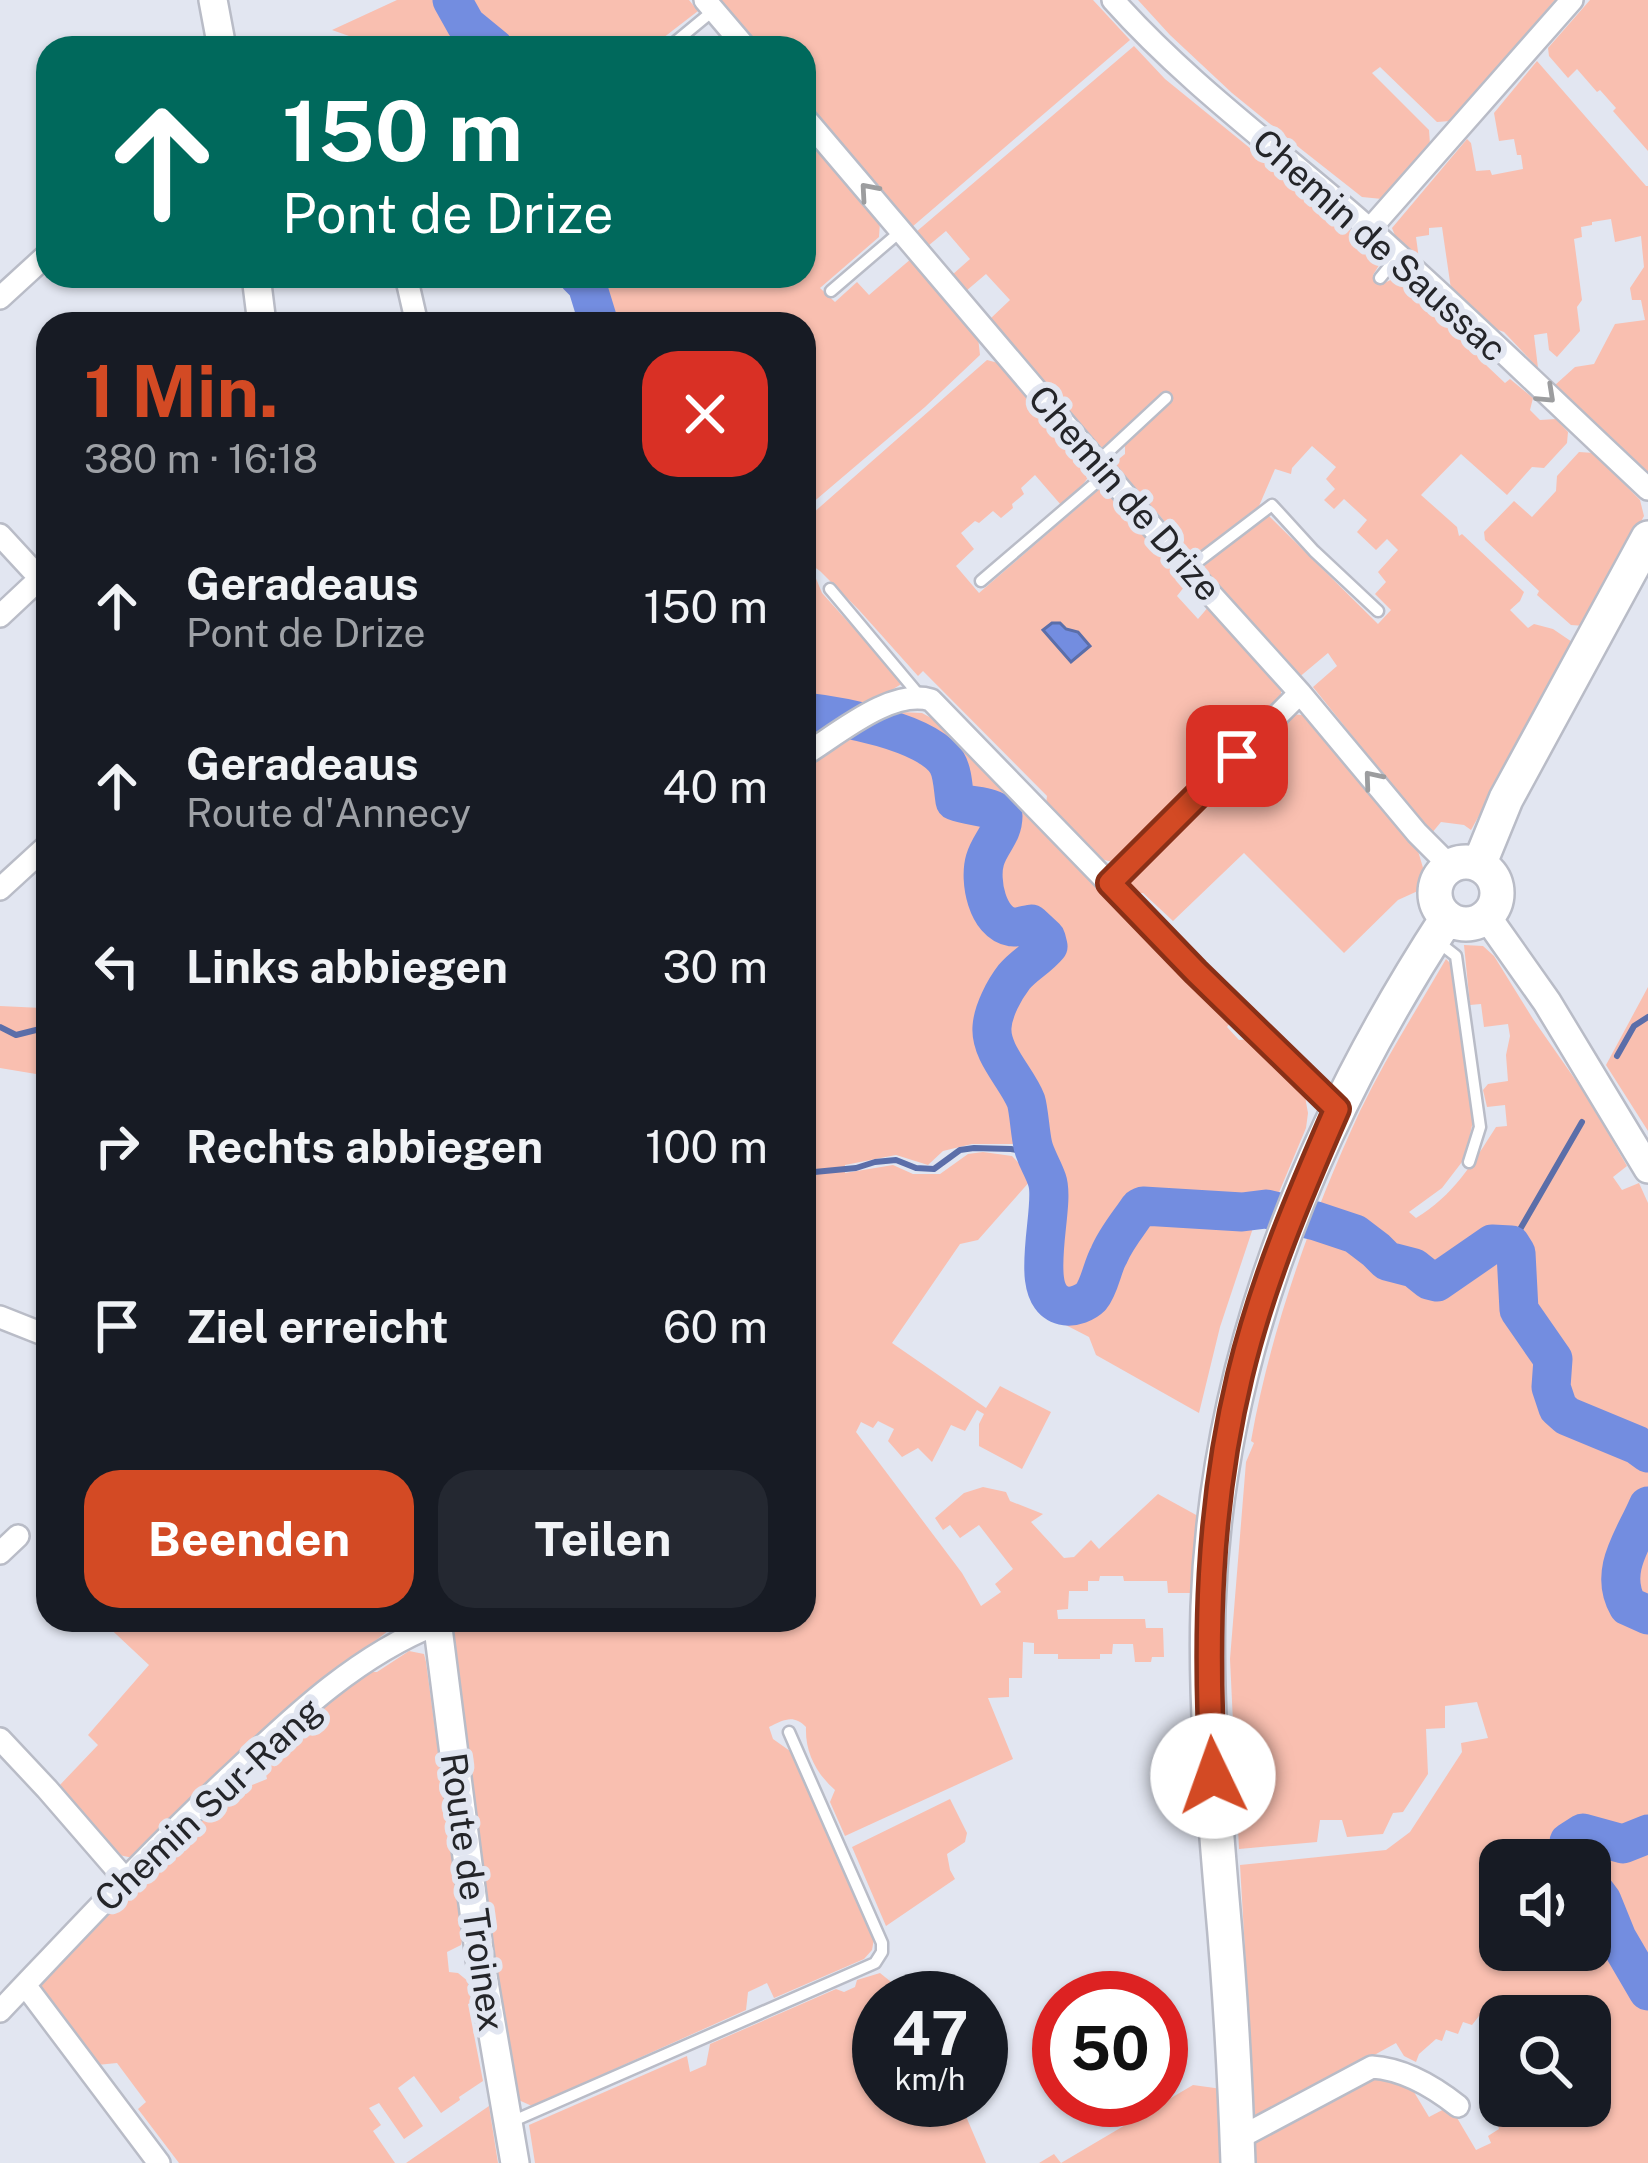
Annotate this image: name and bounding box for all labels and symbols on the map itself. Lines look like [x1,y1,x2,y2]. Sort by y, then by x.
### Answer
street label: Chemin de Saussac [1245,120,1515,370]
one-way arrow [860,183,882,205]
street label: Chemin de Drize [1020,377,1230,609]
one-way arrow [1534,381,1555,402]
pin [1186,705,1288,807]
one-way arrow [1365,771,1387,793]
street label: Chemin Sur-Rang [86,1688,330,1920]
position arrow [1150,1713,1276,1839]
street label: Route de Troinex [433,1750,513,2034]
speed limit sign: 50 [1032,1971,1188,2127]

